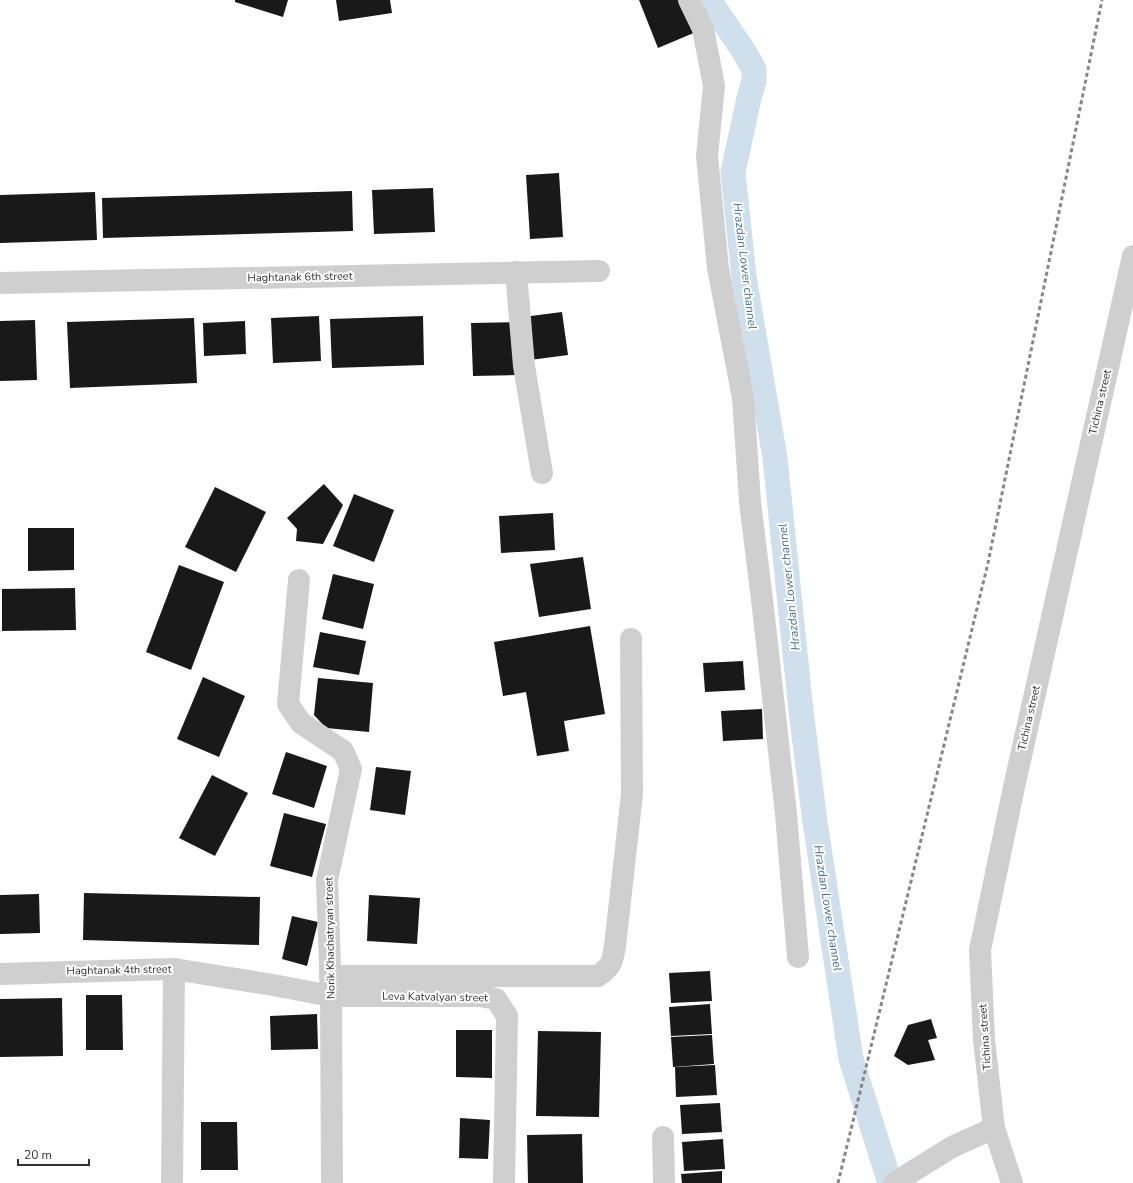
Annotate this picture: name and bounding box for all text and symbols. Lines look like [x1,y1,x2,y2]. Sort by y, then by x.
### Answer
water label: Hrazdan Lower channel [729,202,761,331]
street label: Haghtanak 6th street [247,269,353,285]
street label: Tichina street [1085,368,1115,436]
water label: Hrazdan Lower channel [774,522,804,651]
street label: Tichina street [1014,684,1044,752]
water label: Hrazdan Lower channel [810,844,846,973]
street label: Norik Khachatryan street [321,877,339,999]
street label: Haghtanak 4th street [66,962,172,978]
street label: Leva Katvalyan street [382,989,488,1005]
street label: Tichina street [975,1003,995,1071]
scale bar [18,1141,89,1167]
text: 20 m [24,1147,52,1163]

